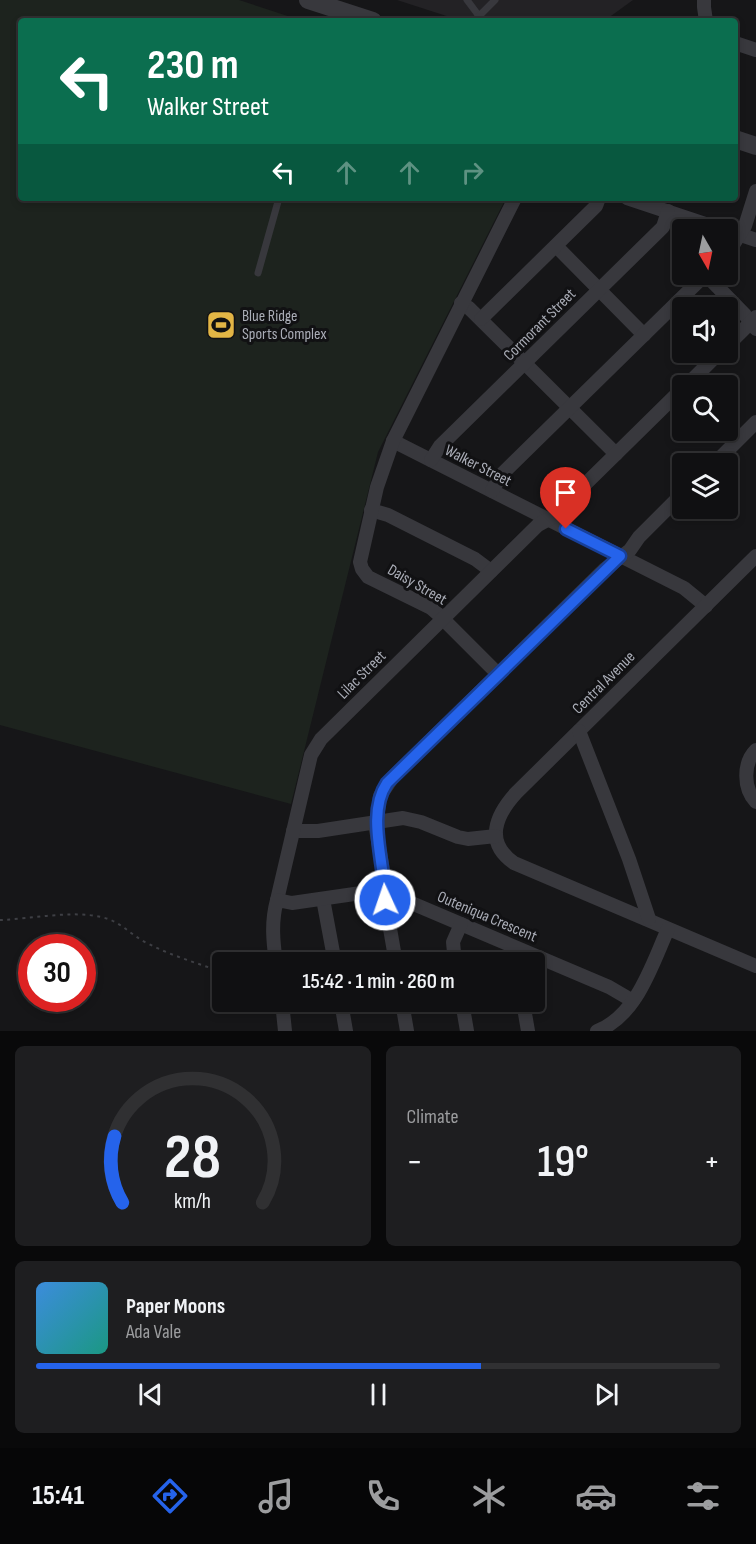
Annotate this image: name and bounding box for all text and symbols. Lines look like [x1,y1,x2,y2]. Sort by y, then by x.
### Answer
text: 230 m [147,40,239,91]
icon: left [48,42,126,120]
text: Walker Street [147,91,269,123]
icon: left [267,156,300,189]
icon: ahead [330,156,363,189]
icon: ahead [393,156,426,189]
icon: right [456,156,489,189]
north arrow [672,219,738,285]
map controls [672,219,738,519]
street label: Cormorant Street [500,285,580,365]
button: sound [672,297,738,363]
place label: Blue Ridge Sports Complex [242,307,326,344]
sports icon: Blue Ridge Sports Complex [205,309,237,341]
button: search [672,375,738,441]
street label: Walker Street [441,441,515,491]
button: layers [672,453,738,519]
pin [540,467,591,529]
icon: arrive [549,476,582,509]
street label: Daisy Street [384,561,450,610]
street label: Lilac Street [334,647,390,703]
street label: Central Avenue [569,648,639,718]
position arrow [353,868,417,932]
street label: Outeniqua Crescent [434,887,540,947]
speed limit sign: 30 [18,934,96,1012]
text: 15:42 · 1 min · 260 m [302,968,455,995]
text: Climate [407,1105,459,1129]
text: 28 [164,1121,221,1196]
text: 19° [538,1135,589,1190]
text: − [407,1142,423,1182]
text: + [704,1142,720,1182]
text: km/h [174,1189,211,1214]
text: Paper Moons [126,1293,225,1320]
text: Ada Vale [126,1320,181,1344]
icon: previous [134,1378,167,1411]
icon: pause [362,1378,395,1411]
icon: next [590,1378,623,1411]
icon: directions [149,1475,191,1517]
icon: music [255,1475,297,1517]
icon: phone [362,1475,404,1517]
icon: climate [468,1475,510,1517]
icon: car [575,1475,617,1517]
icon: filters [682,1475,724,1517]
text: 15:41 [32,1480,84,1512]

